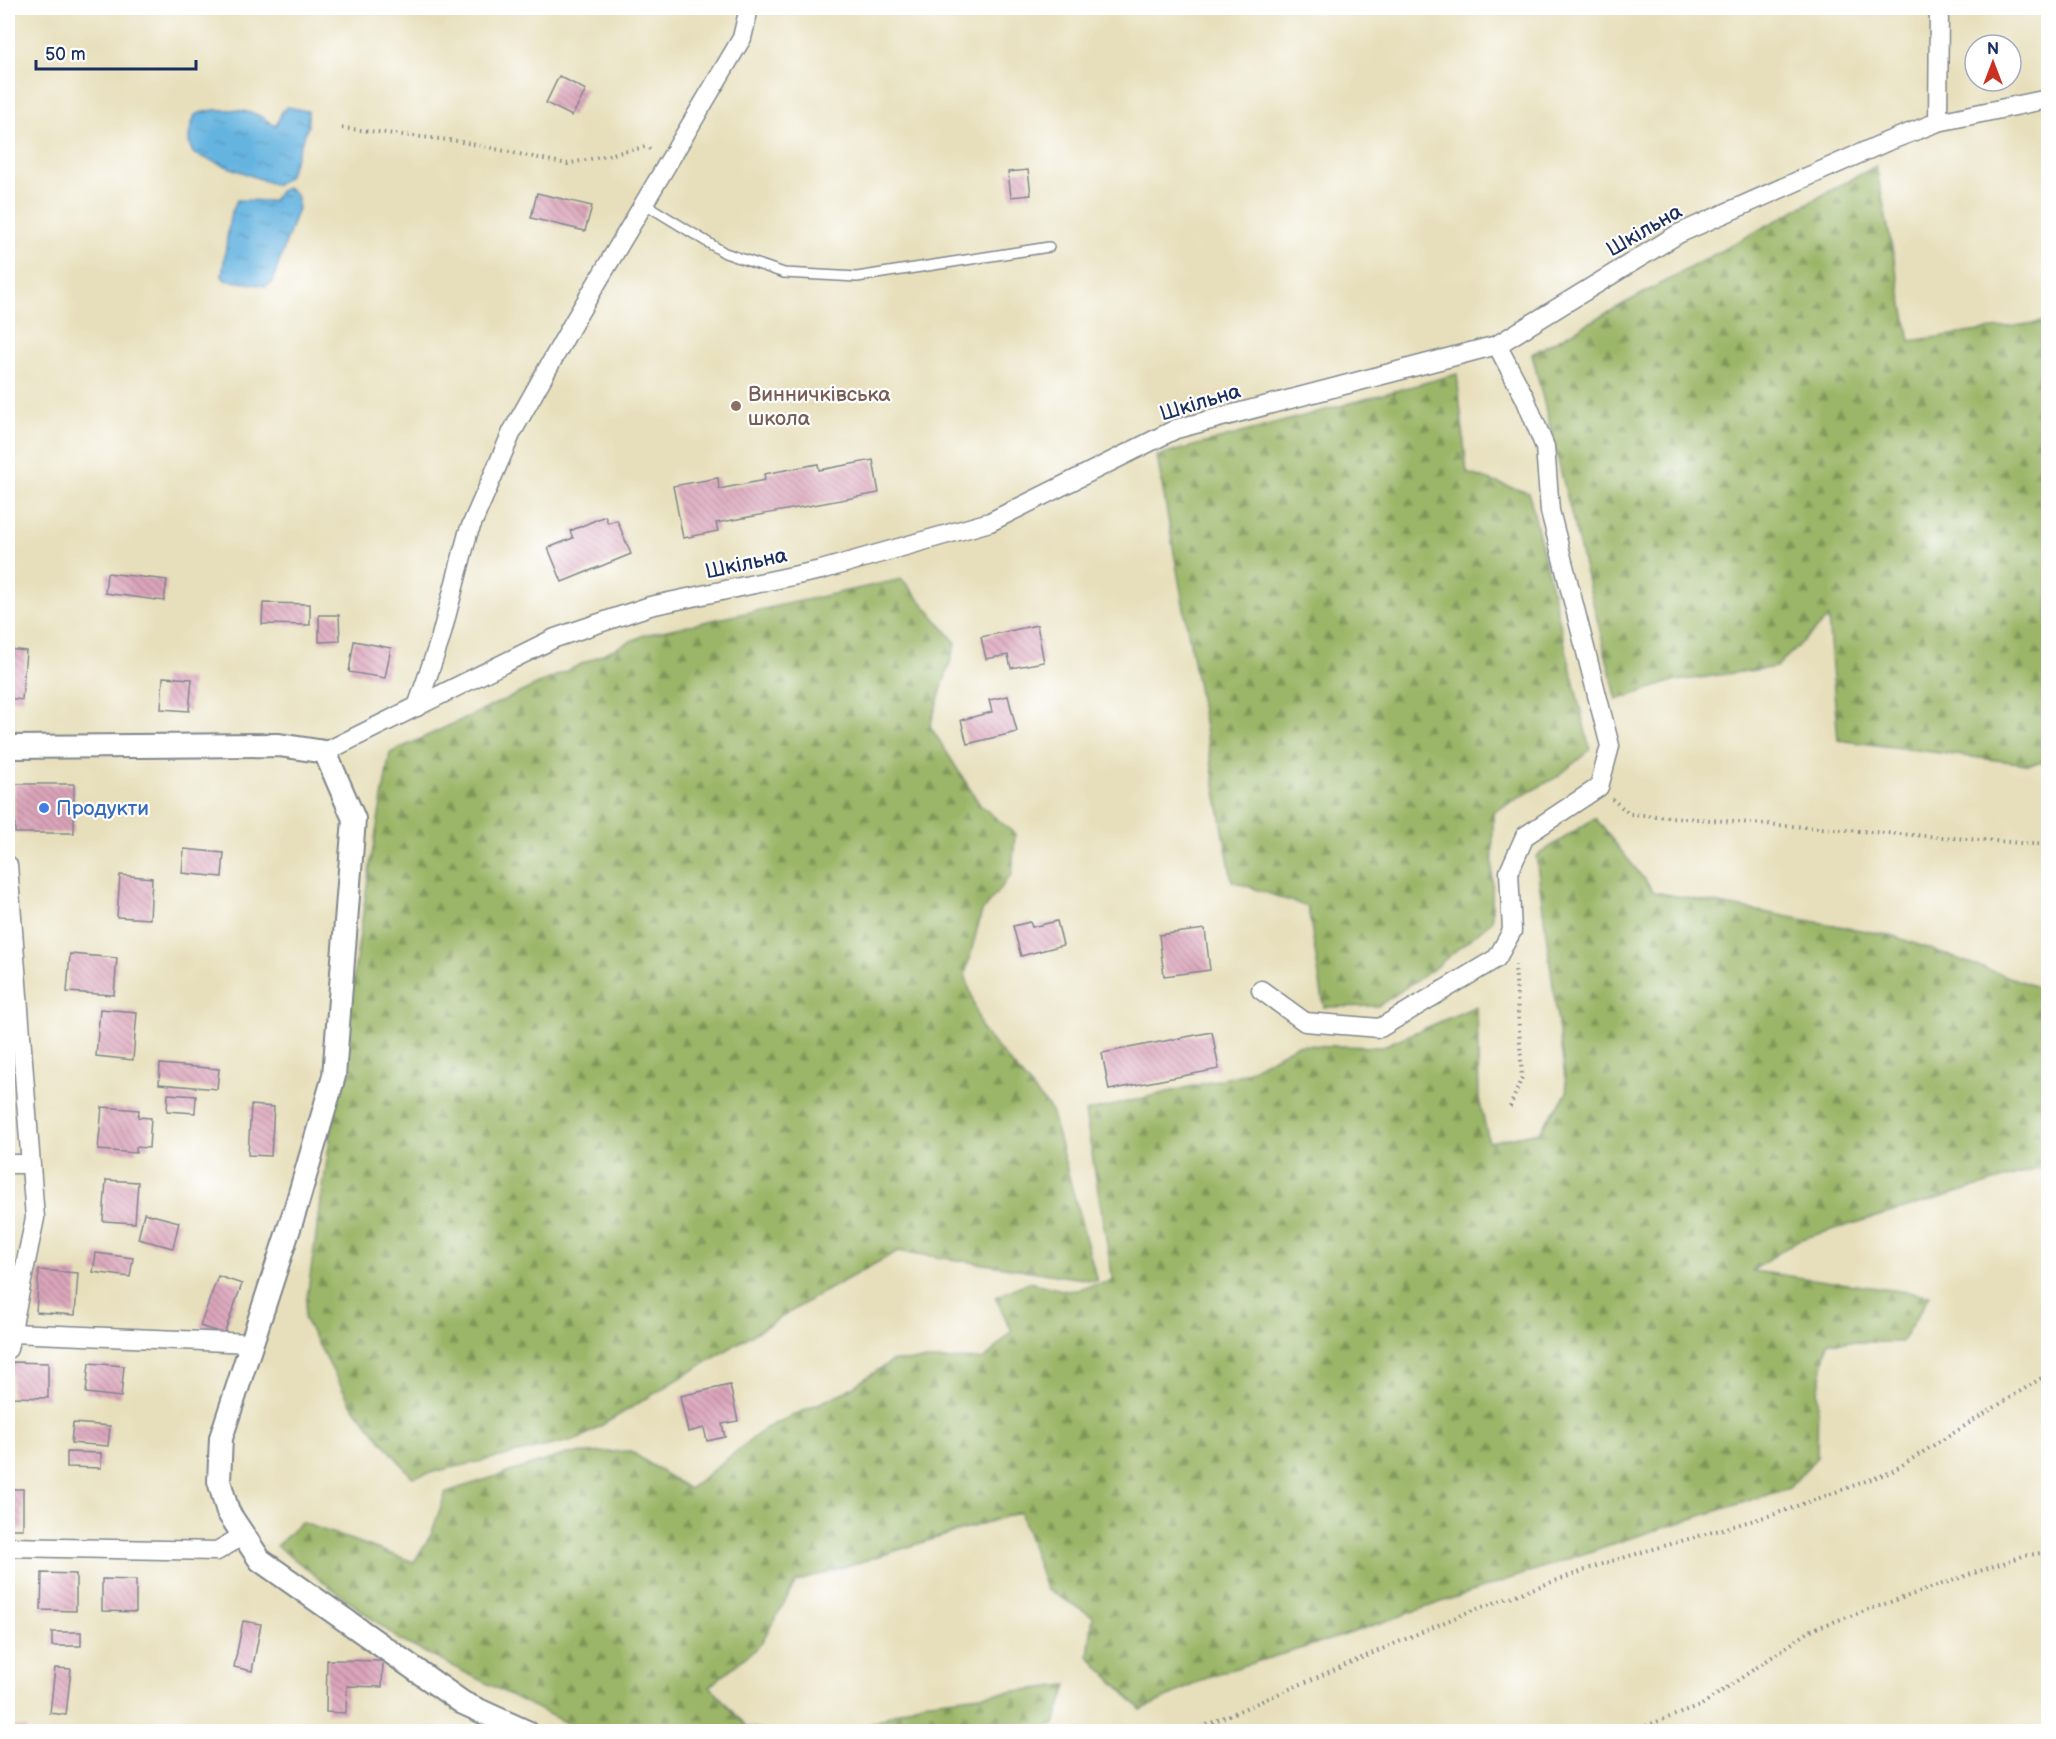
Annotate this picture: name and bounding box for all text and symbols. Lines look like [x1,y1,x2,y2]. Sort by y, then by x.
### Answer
scale bar [36,33,196,71]
north arrow [1963,33,2023,93]
text: N [1987,40,1999,59]
text: 50 m [45,44,86,65]
street label: Шкільна [1602,198,1687,262]
street label: Шкільна [1157,378,1244,427]
place label: Винничківська школа [748,382,891,431]
marker: Винничківська школа [729,399,743,413]
street label: Шкільна [703,542,790,584]
place label: Продукти [56,796,149,821]
marker: Продукти [37,801,51,815]

